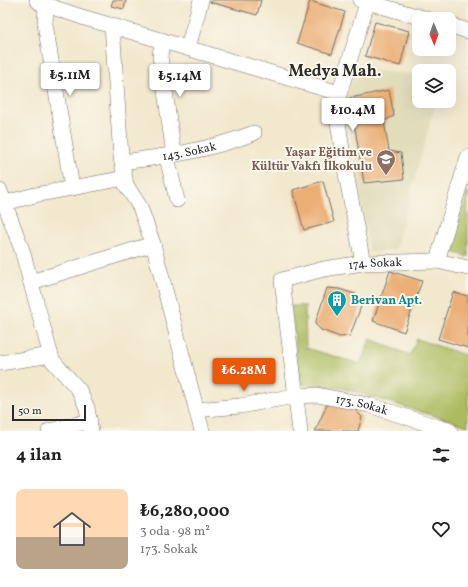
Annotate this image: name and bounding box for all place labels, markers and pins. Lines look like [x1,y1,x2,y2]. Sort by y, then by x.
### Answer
pin: ₺5.11M [37,63,103,97]
pin: ₺5.14M [147,64,213,98]
pin: ₺10.4M [320,98,386,132]
place label: Yaşar Eğitim ve Kültür Vakfı İlkokulu [251,145,373,175]
school or university icon: Yaşar Eğitim ve Kültür Vakfı İlkokulu [375,148,397,176]
building icon: Berivan Apt. [326,289,348,317]
place label: Berivan Apt. [351,293,422,309]
pin: ₺6.28M [211,358,277,392]

